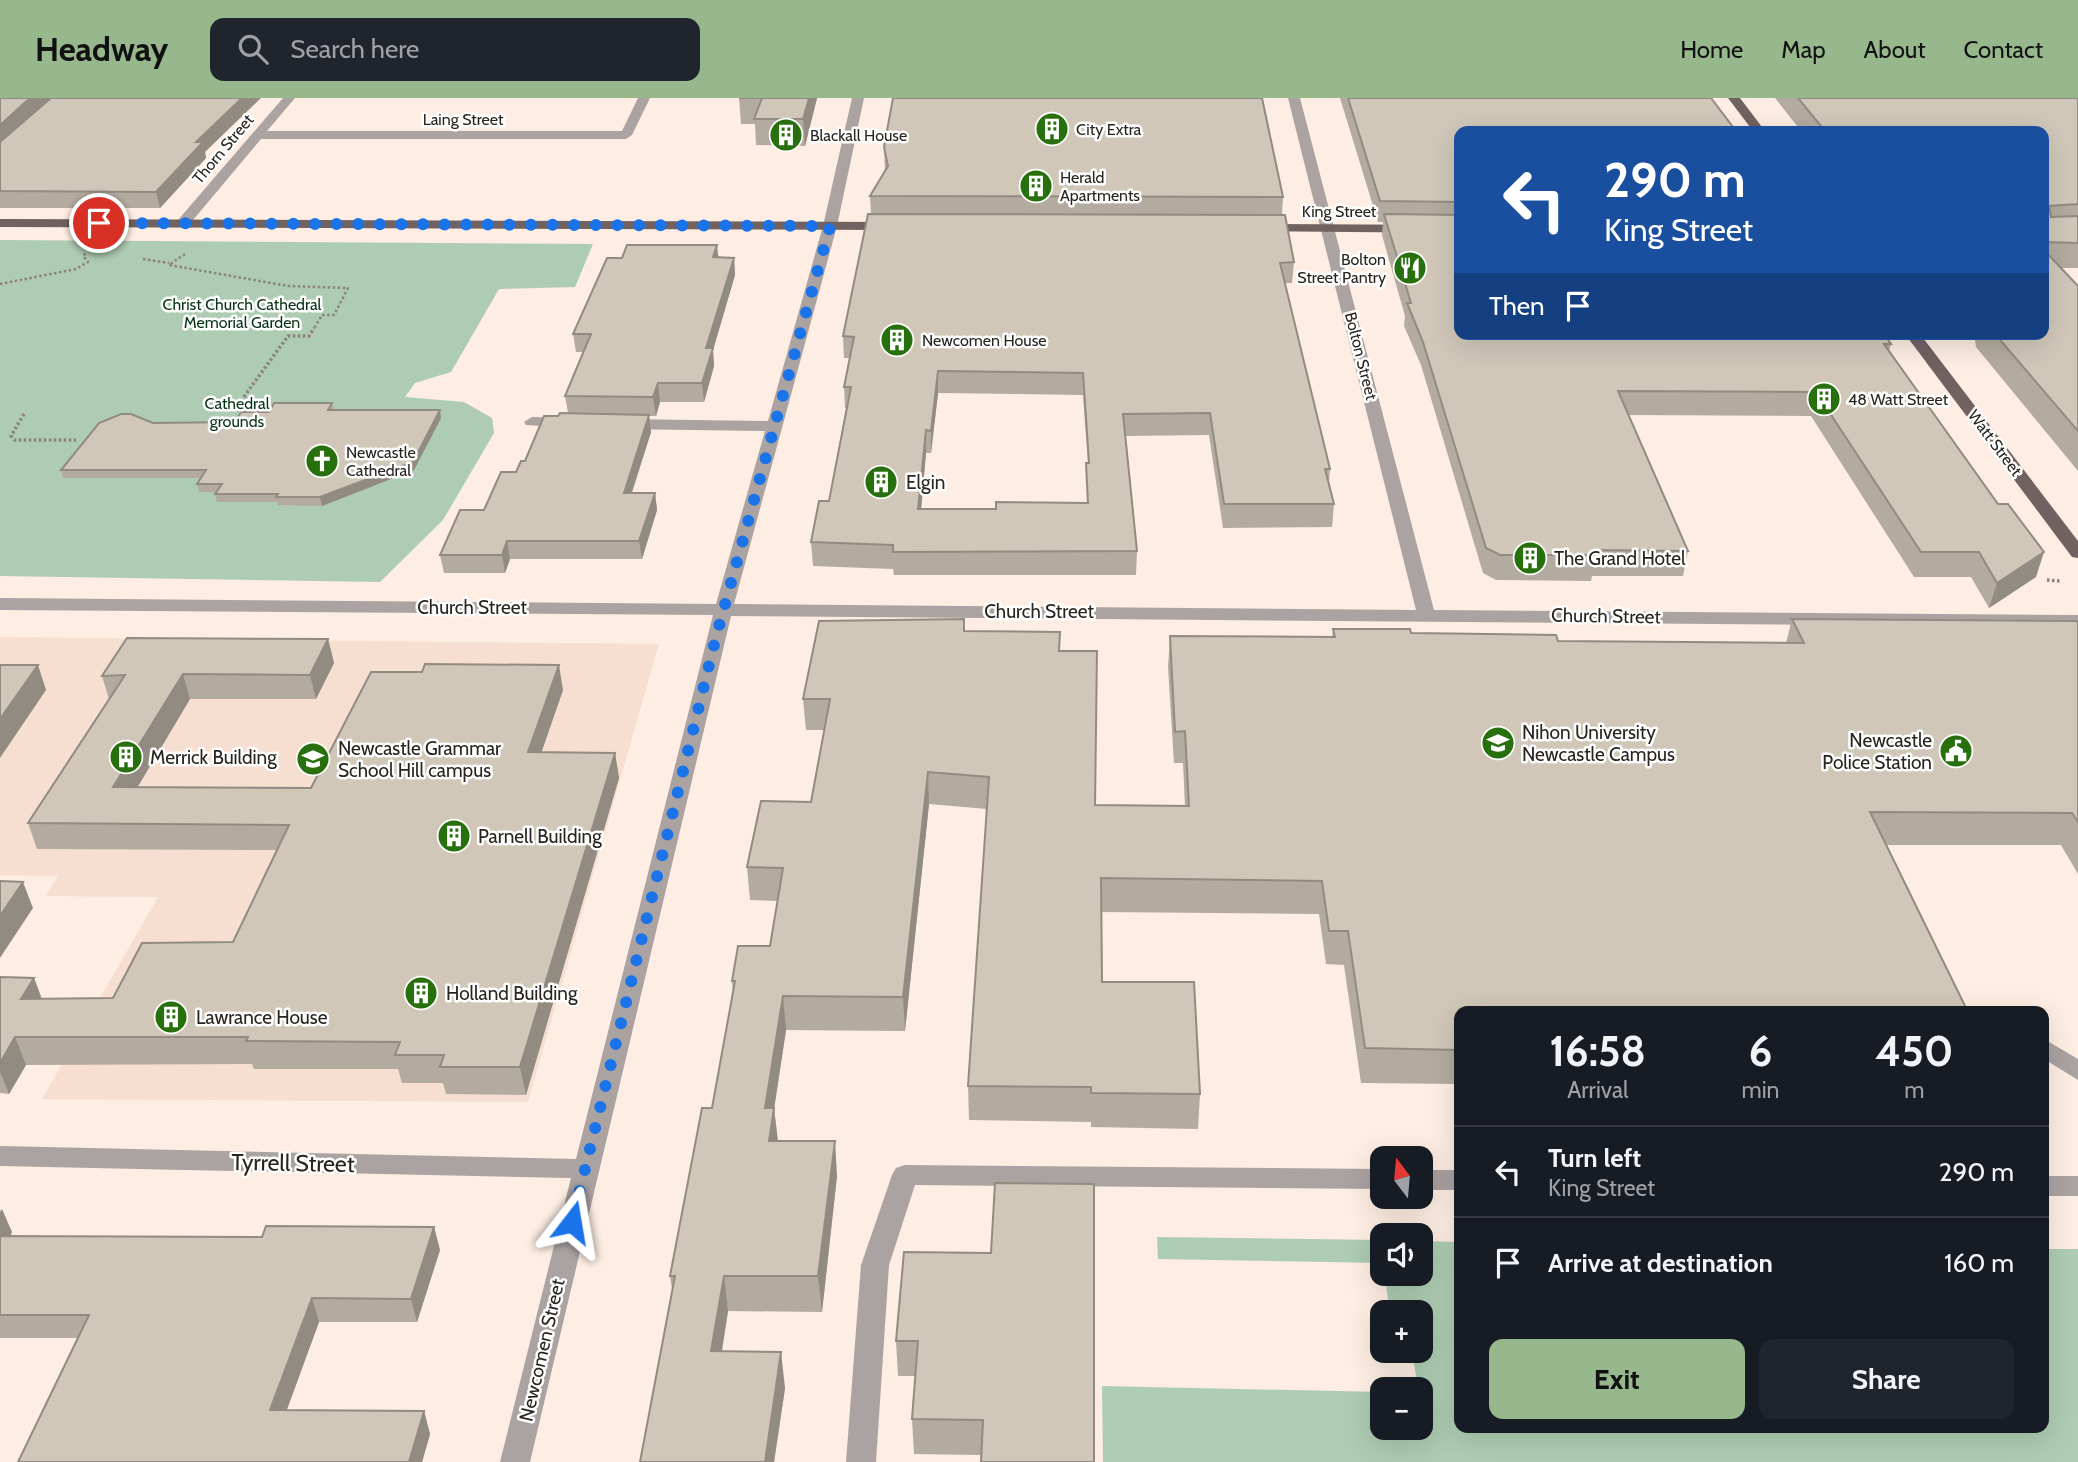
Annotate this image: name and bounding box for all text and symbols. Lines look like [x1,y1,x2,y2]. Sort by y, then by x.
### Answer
search box [210,18,700,81]
text: Headway [35,29,168,69]
icon: search [234,30,272,68]
text: Search here [290,33,419,65]
text: Home [1680,35,1743,64]
text: Map [1781,35,1826,64]
text: About [1864,35,1926,64]
text: Contact [1964,35,2043,64]
street label: Thorn Street [189,110,258,188]
street label: Laing Street [423,110,504,129]
building icon: City Extra [1033,110,1071,148]
building icon: Blackall House [767,116,805,154]
place label: City Extra [1076,120,1142,139]
place label: Blackall House [810,126,907,145]
text: 290 m [1604,150,1746,209]
icon: left [1489,154,1580,245]
building icon: Herald Apartments [1017,167,1055,205]
place label: Herald Apartments [1060,168,1140,205]
pin [69,193,129,253]
street label: King Street [1302,202,1377,221]
icon: arrive [80,204,118,242]
text: King Street [1604,210,1753,249]
restaurant icon: Bolton Street Pantry [1391,249,1429,287]
place label: Bolton Street Pantry [1297,250,1386,287]
icon: arrive [1559,287,1597,325]
text: Then [1489,290,1545,322]
park label: Christ Church Cathedral Memorial Garden [163,295,322,332]
street label: Bolton Street [1341,310,1381,402]
building icon: Newcomen House [878,321,916,359]
place label: Newcomen House [922,331,1047,350]
building icon: 48 Watt Street [1805,380,1843,418]
place label: 48 Watt Street [1848,390,1949,409]
park label: Cathedral grounds [205,394,270,431]
street label: Watt Street [1964,406,2026,480]
church icon: Newcastle Cathedral [303,442,341,480]
place label: Newcastle Cathedral [346,443,416,480]
building icon: Elgin [862,463,900,501]
place label: Elgin [906,471,945,494]
building icon: The Grand Hotel [1511,539,1549,577]
place label: The Grand Hotel [1554,547,1686,570]
street label: Church Street [417,596,527,619]
street label: Church Street [984,600,1094,623]
street label: Church Street [1551,604,1662,628]
place label: Nihon University Newcastle Campus [1522,721,1675,766]
school or university icon: Nihon University Newcastle Campus [1479,724,1517,762]
place label: Newcastle Police Station [1822,729,1932,774]
public building icon: Newcastle Police Station [1937,732,1975,770]
place label: Newcastle Grammar School Hill campus [338,737,501,782]
building icon: Merrick Building [107,738,145,776]
school or university icon: Newcastle Grammar School Hill campus [294,740,332,778]
place label: Merrick Building [150,746,277,769]
building icon: Parnell Building [435,817,473,855]
place label: Parnell Building [478,825,602,848]
building icon: Holland Building [402,974,440,1012]
place label: Holland Building [446,982,578,1005]
building icon: Lawrance House [152,998,190,1036]
place label: Lawrance House [196,1006,328,1029]
text: 16:58 [1550,1025,1646,1077]
text: 6 [1749,1025,1772,1077]
text: 450 [1875,1025,1953,1077]
text: Arrival [1567,1076,1628,1104]
text: min [1742,1076,1779,1104]
text: m [1904,1076,1924,1104]
text: Turn left [1548,1142,1641,1174]
north arrow [1370,1146,1433,1209]
map controls [1370,1146,1433,1440]
street label: Tyrrell Street [231,1148,355,1178]
icon: left [1489,1153,1527,1191]
text: 290 m [1939,1156,2014,1188]
text: King Street [1548,1174,1655,1202]
position arrow [535,1185,609,1259]
button: sound [1370,1223,1433,1286]
icon: arrive [1489,1244,1527,1282]
text: Arrive at destination [1548,1247,1773,1279]
text: 160 m [1944,1247,2014,1279]
street label: Newcomen Street [514,1276,570,1424]
button: + [1370,1300,1433,1363]
button: Exit [1489,1339,1745,1419]
button: Share [1759,1339,2014,1419]
button: − [1370,1377,1433,1440]

